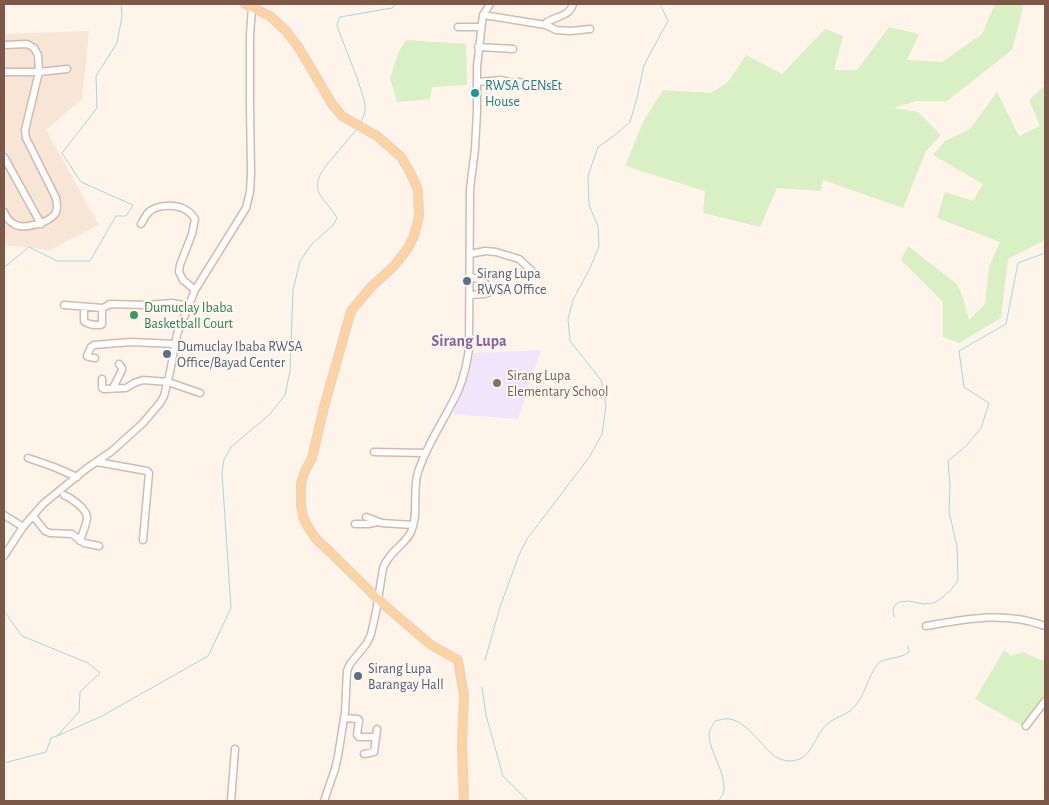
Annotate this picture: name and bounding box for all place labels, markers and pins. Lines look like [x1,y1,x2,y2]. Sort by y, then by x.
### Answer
place label: RWSA GENsEt House [485,79,562,109]
marker: RWSA GENsEt House [469,87,481,99]
place label: Sirang Lupa RWSA Office [477,267,546,297]
marker: Sirang Lupa RWSA Office [461,275,473,287]
place label: Dumuclay Ibaba Basketball Court [144,301,234,331]
marker: Dumuclay Ibaba Basketball Court [128,309,140,321]
place label: Dumuclay Ibaba RWSA Office/Bayad Center [177,340,303,370]
marker: Dumuclay Ibaba RWSA Office/Bayad Center [161,348,173,360]
place label: Sirang Lupa Elementary School [507,369,609,399]
marker: Sirang Lupa Elementary School [491,377,503,389]
place label: Sirang Lupa Barangay Hall [368,662,444,692]
marker: Sirang Lupa Barangay Hall [352,670,364,682]

